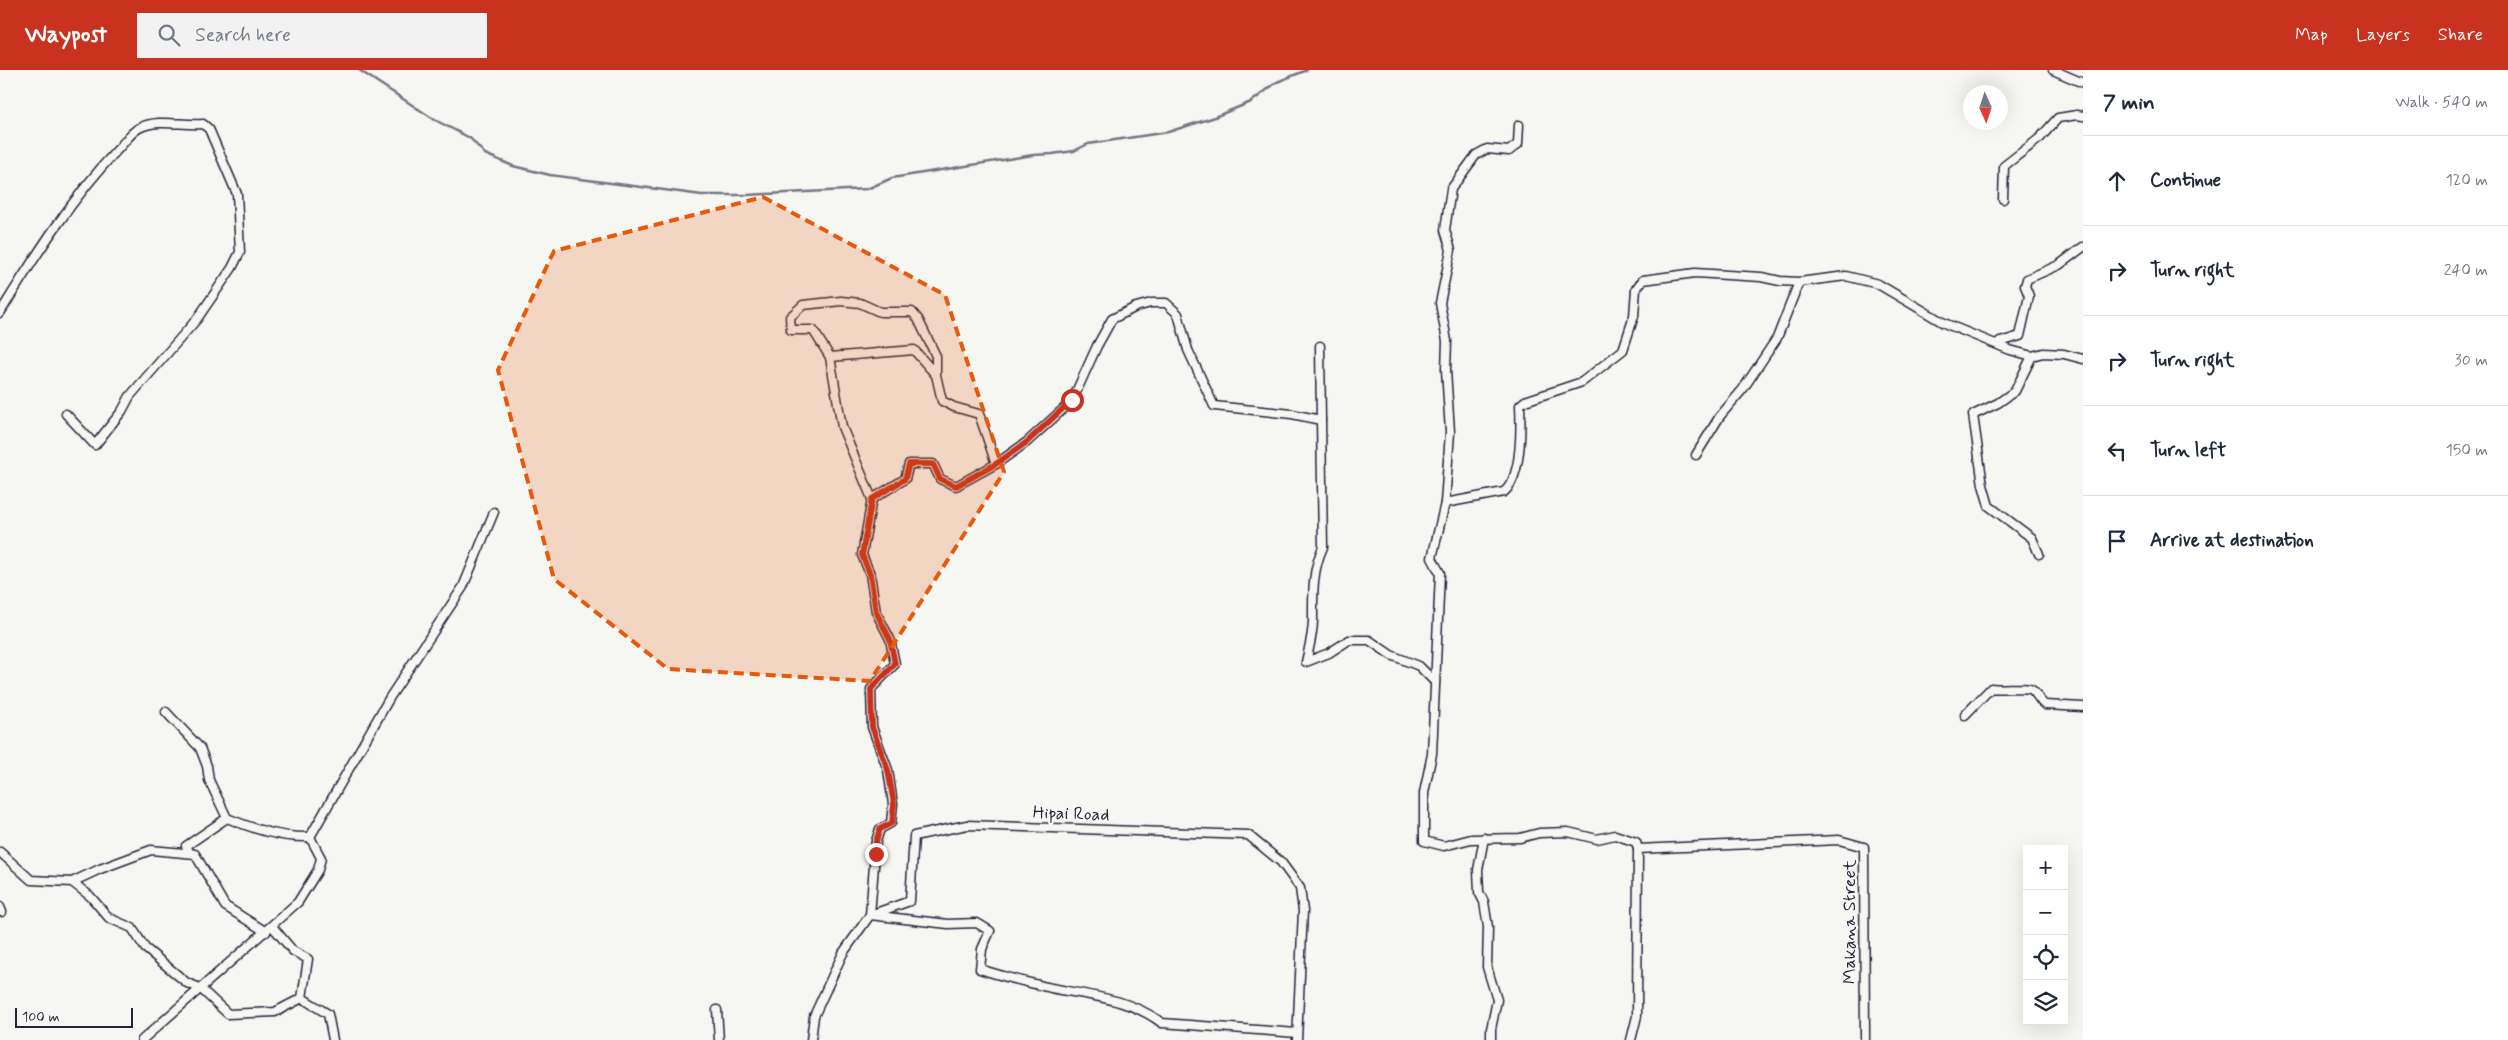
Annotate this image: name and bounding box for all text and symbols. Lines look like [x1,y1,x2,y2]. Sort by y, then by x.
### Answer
search box [137,13,487,58]
text: Waypost [25,20,107,51]
icon: search [155,21,183,49]
text: Search here [195,23,291,48]
text: Map [2295,23,2328,47]
text: Layers [2356,23,2410,47]
text: Share [2438,23,2483,47]
north arrow [1963,85,2008,130]
text: 7 min [2103,89,2155,117]
text: Walk · 540 m [2395,92,2488,113]
icon: ahead [2103,167,2131,195]
text: Continue [2150,168,2221,193]
text: 120 m [2446,170,2488,191]
icon: right [2103,257,2131,285]
text: Turn right [2150,258,2234,283]
text: 240 m [2444,260,2488,281]
icon: right [2103,347,2131,375]
text: Turn right [2150,348,2234,373]
text: 30 m [2455,350,2488,371]
route start [1061,389,1084,412]
icon: left [2103,437,2131,465]
text: Turn left [2150,438,2226,463]
text: 150 m [2446,440,2488,461]
icon: arrive [2103,527,2131,555]
text: Arrive at destination [2150,528,2314,553]
street label: Hipai Road [1032,801,1110,827]
route end [865,843,888,866]
map controls [2023,845,2068,1025]
button: + [2023,845,2068,890]
street label: Makana Street [1838,859,1862,984]
button: − [2023,890,2068,935]
button: locate [2023,935,2068,980]
button: layers [2023,980,2068,1025]
scale bar [15,1005,132,1028]
text: 100 m [22,1008,60,1026]

